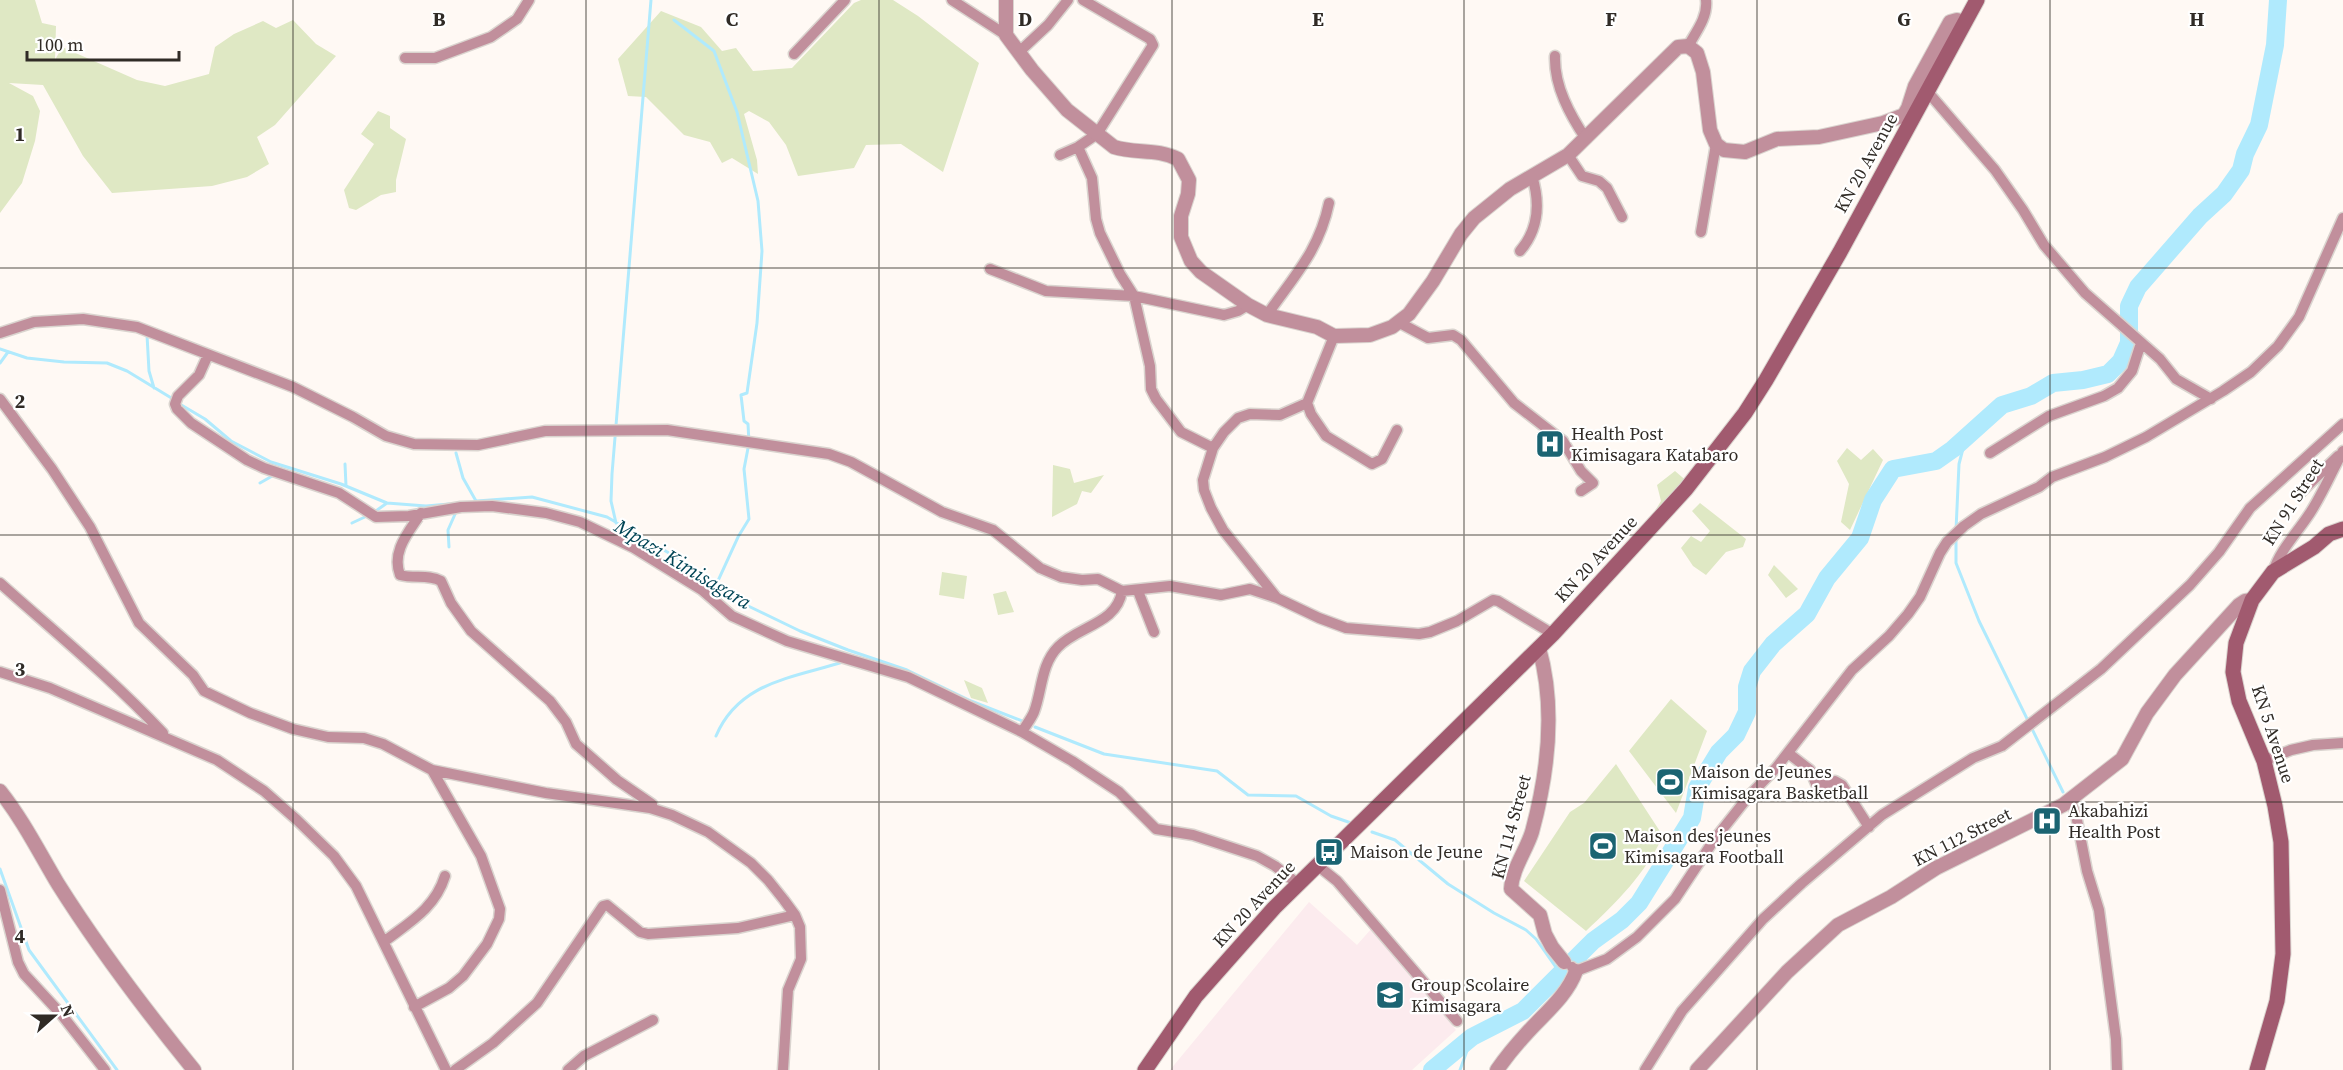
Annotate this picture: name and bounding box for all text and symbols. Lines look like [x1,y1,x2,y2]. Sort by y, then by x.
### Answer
text: B [432,5,446,33]
text: C [726,5,738,33]
text: D [1018,5,1032,33]
text: E [1312,5,1324,33]
text: F [1605,5,1617,33]
text: G [1897,5,1911,33]
text: H [2189,5,2205,33]
scale bar [27,24,178,62]
text: 100 m [36,32,83,57]
street label: KN 20 Avenue [1828,108,1903,217]
text: 1 [15,120,25,148]
text: 2 [15,387,26,415]
place label: Health Post Kimisagara Katabaro [1571,421,1738,467]
hospital icon: Health Post Kimisagara Katabaro [1534,428,1566,460]
street label: KN 91 Street [2256,453,2329,550]
street label: KN 20 Avenue [1549,510,1643,608]
water label: Mpazi Kimisagara [608,512,757,616]
text: 3 [15,655,26,683]
street label: KN 5 Avenue [2246,682,2301,786]
place label: Maison de Jeunes Kimisagara Basketball [1691,759,1868,805]
sports icon: Maison de Jeunes Kimisagara Basketball [1654,766,1686,798]
street label: KN 114 Street [1485,772,1536,882]
place label: Akabahizi Health Post [2068,798,2160,844]
street label: KN 112 Street [1908,801,2015,872]
hospital icon: Akabahizi Health Post [2031,805,2063,837]
place label: Maison des jeunes Kimisagara Football [1624,823,1784,869]
sports icon: Maison des jeunes Kimisagara Football [1587,830,1619,862]
bus stop icon: Maison de Jeune [1313,836,1345,868]
place label: Maison de Jeune [1350,839,1483,864]
street label: KN 20 Avenue [1207,855,1301,953]
text: 4 [15,922,26,950]
place label: Group Scolaire Kimisagara [1411,972,1529,1018]
school or university icon: Group Scolaire Kimisagara [1374,979,1406,1011]
north arrow [24,986,84,1046]
text: N [56,1001,80,1020]

